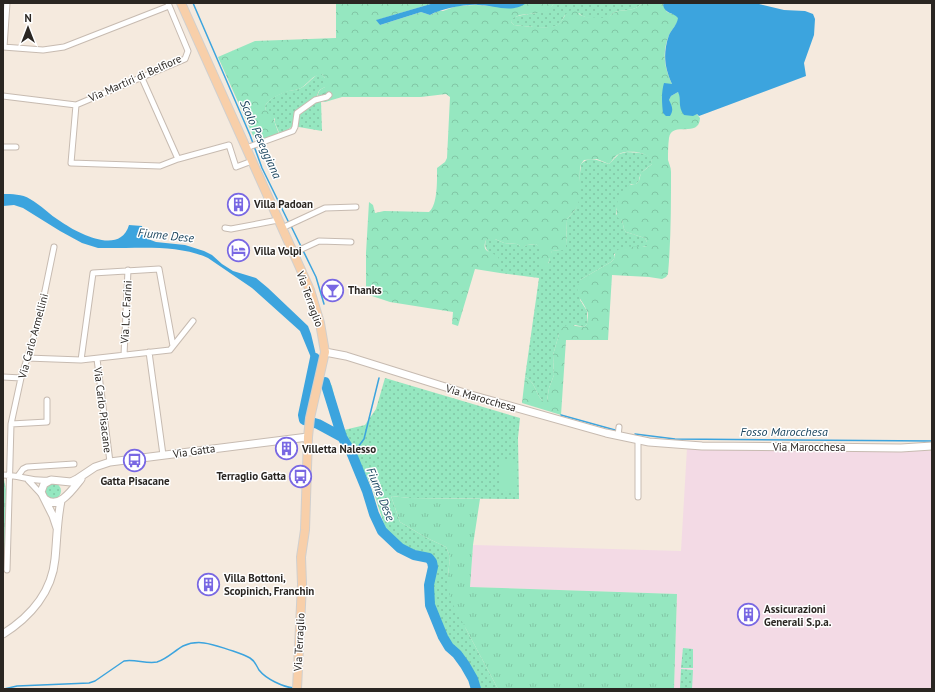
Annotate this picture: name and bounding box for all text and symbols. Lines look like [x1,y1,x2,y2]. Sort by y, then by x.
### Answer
north arrow [8,8,48,48]
text: N [24,11,32,25]
street label: Via Martiri di Belfiore [85,51,184,105]
water label: Scolo Peseggiana [237,97,285,181]
building icon: Villa Padoan [226,191,252,217]
place label: Villa Padoan [253,197,313,211]
water label: Fiume Dese [137,225,195,245]
hotel icon: Villa Volpi [226,238,252,264]
place label: Villa Volpi [253,244,302,258]
street label: Via Terraglio [293,268,327,329]
bar icon: Thanks [320,277,346,303]
street label: Via L.C. Farini [117,280,135,345]
place label: Thanks [348,283,382,297]
street label: Via Carlo Armellini [15,292,51,381]
street label: Via Carlo Pisacane [91,365,115,454]
street label: Via Marocchesa [443,381,518,415]
water label: Fosso Marocchesa [740,424,828,439]
building icon: Villetta Nalesso [274,436,300,462]
street label: Via Marocchesa [772,440,845,454]
street label: Via Gatta [171,441,216,461]
place label: Villetta Nalesso [301,442,376,456]
bus stop icon: Gatta Pisacane [122,448,148,474]
bus stop icon: Terraglio Gatta [288,463,314,489]
water label: Fiume Dese [363,465,399,523]
place label: Terraglio Gatta [217,469,286,483]
place label: Gatta Pisacane [100,474,170,488]
building icon: Villa Bottoni, Scopinich, Franchin [196,571,222,597]
place label: Villa Bottoni, Scopinich, Franchin [223,571,314,598]
building icon: Assicurazioni Generali S.p.a. [735,602,761,628]
place label: Assicurazioni Generali S.p.a. [764,602,832,629]
street label: Via Terraglio [290,612,308,673]

